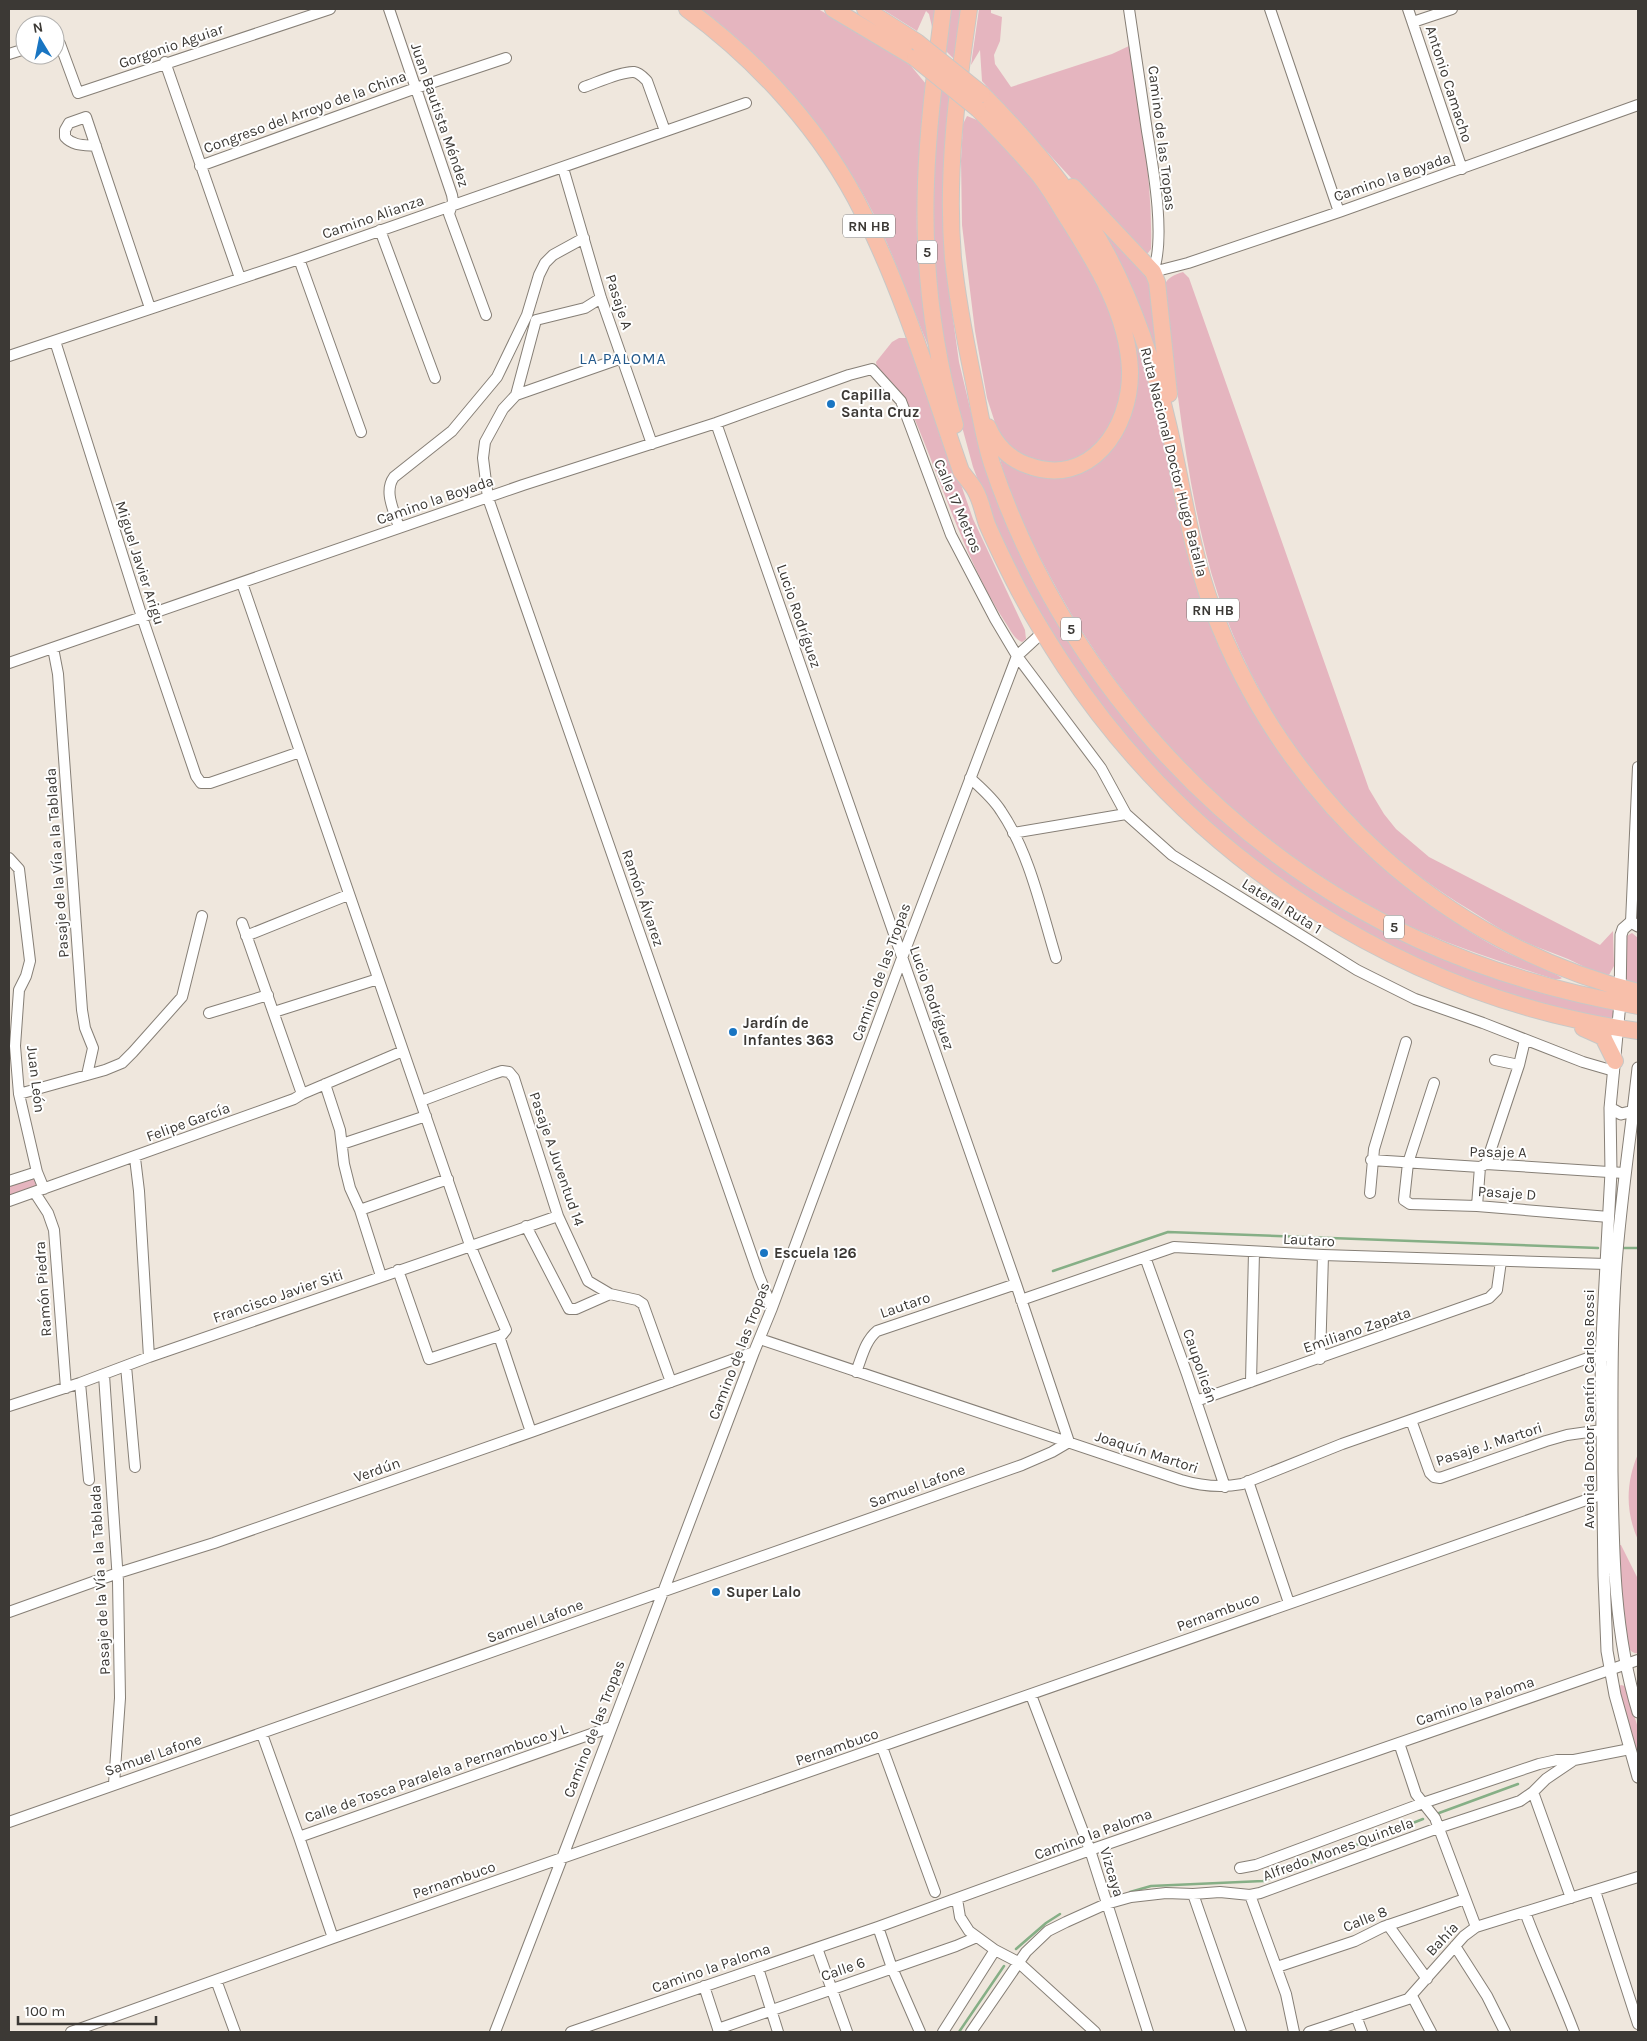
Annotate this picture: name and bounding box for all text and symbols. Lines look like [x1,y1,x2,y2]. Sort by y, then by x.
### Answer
north arrow [15,15,65,65]
text: N [31,18,44,37]
street label: Gorgonio Aguiar [116,20,226,72]
street label: Antonio Camacho [1422,23,1476,145]
street label: Juan Bautista Méndez [407,41,473,189]
street label: Camino de las Tropas [1144,65,1180,211]
street label: Congreso del Arroyo de la China [201,67,409,157]
street label: Camino la Boyada [1331,149,1453,205]
street label: Camino Alianza [320,191,426,243]
road number: RN HB [843,215,895,238]
road number: 5 [917,240,937,264]
street label: Pasaje A [602,272,637,332]
street label: Ruta Nacional Doctor Hugo Batalla [1137,345,1211,579]
district label: LA PALOMA [579,349,667,368]
place label: Capilla Santa Cruz [841,386,919,421]
marker: Capilla Santa Cruz [825,398,837,410]
street label: Calle 17 Metros [930,456,986,556]
street label: Camino la Boyada [374,472,496,528]
street label: Miguel Javier Arigu [111,499,169,627]
street label: Lucio Rodríguez [773,562,825,670]
road number: RN HB [1187,598,1239,622]
road number: 5 [1061,618,1081,640]
street label: Pasaje de la Vía a la Tablada [41,767,73,959]
street label: Ramón Álvarez [618,847,668,949]
street label: Lateral Ruta 1 [1239,874,1325,938]
street label: Camino de las Tropas [848,900,914,1044]
road number: 5 [1384,916,1404,939]
street label: Lucio Rodríguez [906,944,958,1052]
place label: Jardín de Infantes 363 [743,1014,834,1049]
marker: Jardín de Infantes 363 [727,1026,739,1038]
street label: Juan León [23,1044,49,1114]
street label: Pasaje A Juventud 14 [526,1090,589,1229]
street label: Felipe García [144,1099,232,1145]
street label: Pasaje A [1469,1143,1527,1162]
street label: Pasaje D [1477,1182,1537,1204]
street label: Lautaro [1283,1230,1335,1250]
street label: Ramón Piedra [31,1241,55,1337]
place label: Escuela 126 [774,1244,857,1262]
marker: Escuela 126 [758,1247,770,1259]
street label: Francisco Javier Siti [210,1265,346,1327]
street label: Camino de las Tropas [704,1280,774,1422]
street label: Lautaro [878,1288,932,1322]
street label: Avenida Doctor Santín Carlos Rossi [1580,1289,1598,1529]
street label: Emiliano Zapata [1301,1303,1413,1357]
street label: Caupolicán [1179,1327,1221,1405]
street label: Pasaje J. Martori [1433,1418,1545,1470]
street label: Joaquín Martori [1093,1427,1201,1477]
street label: Verdún [351,1454,403,1486]
street label: Samuel Lafone [866,1460,968,1512]
street label: Pasaje de la Vía a la Tablada [86,1484,114,1676]
place label: Super Lalo [726,1583,801,1601]
marker: Super Lalo [710,1586,722,1598]
street label: Pernambuco [1174,1589,1262,1635]
street label: Samuel Lafone [484,1595,586,1647]
street label: Camino de las Tropas [559,1658,629,1800]
street label: Camino la Paloma [1413,1672,1537,1730]
street label: Calle de Tosca Paralela a Pernambuco y L [302,1719,570,1827]
street label: Pernambuco [793,1724,881,1770]
street label: Samuel Lafone [102,1730,204,1780]
street label: Camino la Paloma [1032,1804,1154,1864]
street label: Alfredo Mones Quintela [1260,1813,1416,1885]
street label: Vizcaya [1096,1845,1128,1899]
street label: Pernambuco [410,1857,498,1903]
street label: Calle 8 [1340,1902,1390,1936]
street label: Bahía [1422,1918,1462,1960]
street label: Camino la Paloma [649,1939,773,1997]
street label: Calle 6 [818,1953,868,1985]
scale bar [18,1994,155,2026]
text: 100 m [25,2002,65,2020]

